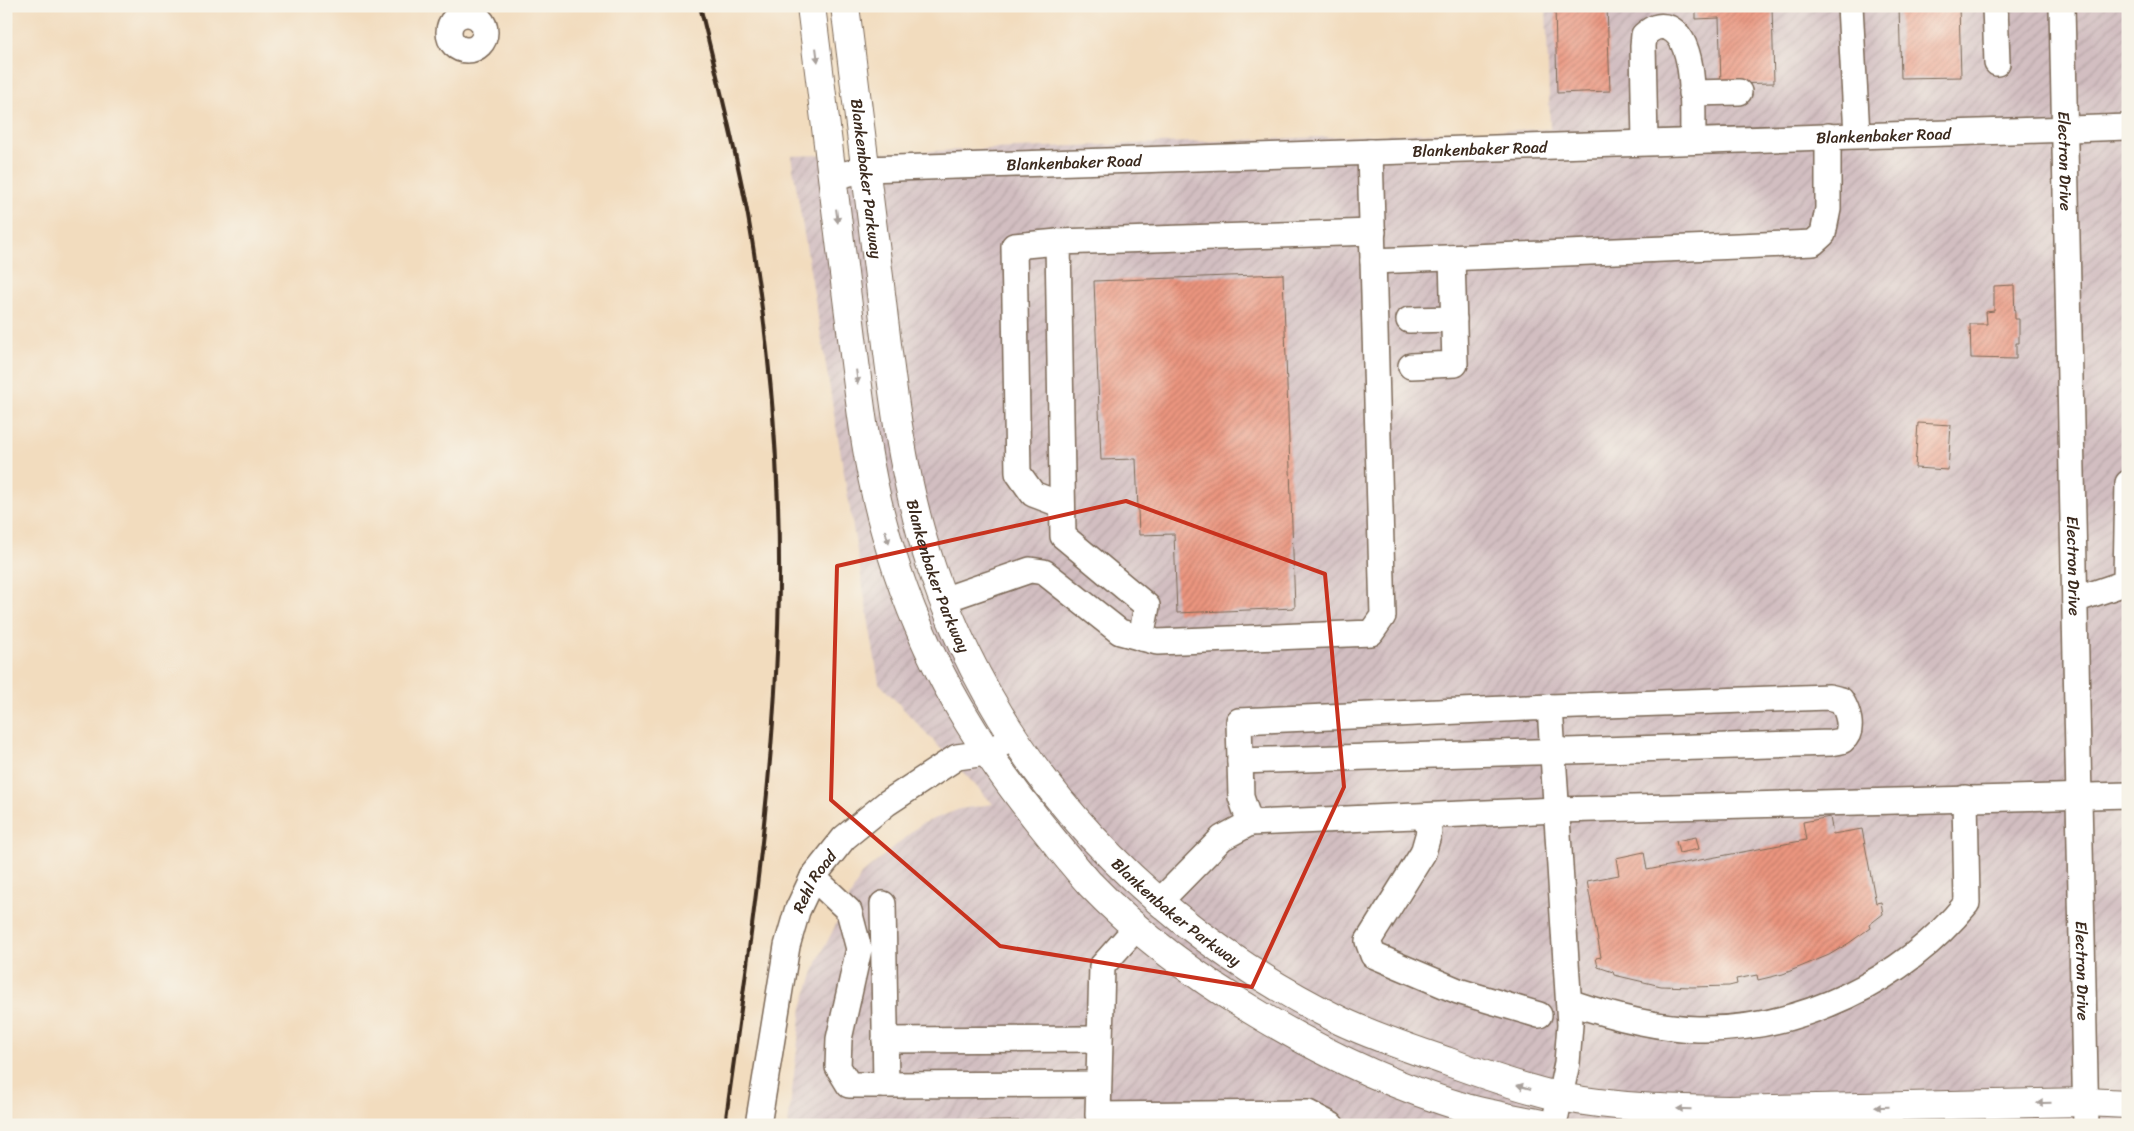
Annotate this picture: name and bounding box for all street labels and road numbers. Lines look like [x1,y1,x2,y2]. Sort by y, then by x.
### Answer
street label: Blankenbaker Parkway [842,97,891,261]
street label: Electron Drive [2049,111,2080,211]
street label: Blankenbaker Road [1815,119,1953,152]
street label: Blankenbaker Road [1412,132,1549,166]
street label: Blankenbaker Road [1006,146,1144,179]
street label: Blankenbaker Parkway [898,496,978,658]
street label: Electron Drive [2058,516,2089,616]
street label: Rehl Road [784,842,845,918]
street label: Blankenbaker Parkway [1104,850,1248,975]
street label: Electron Drive [2067,921,2098,1021]

